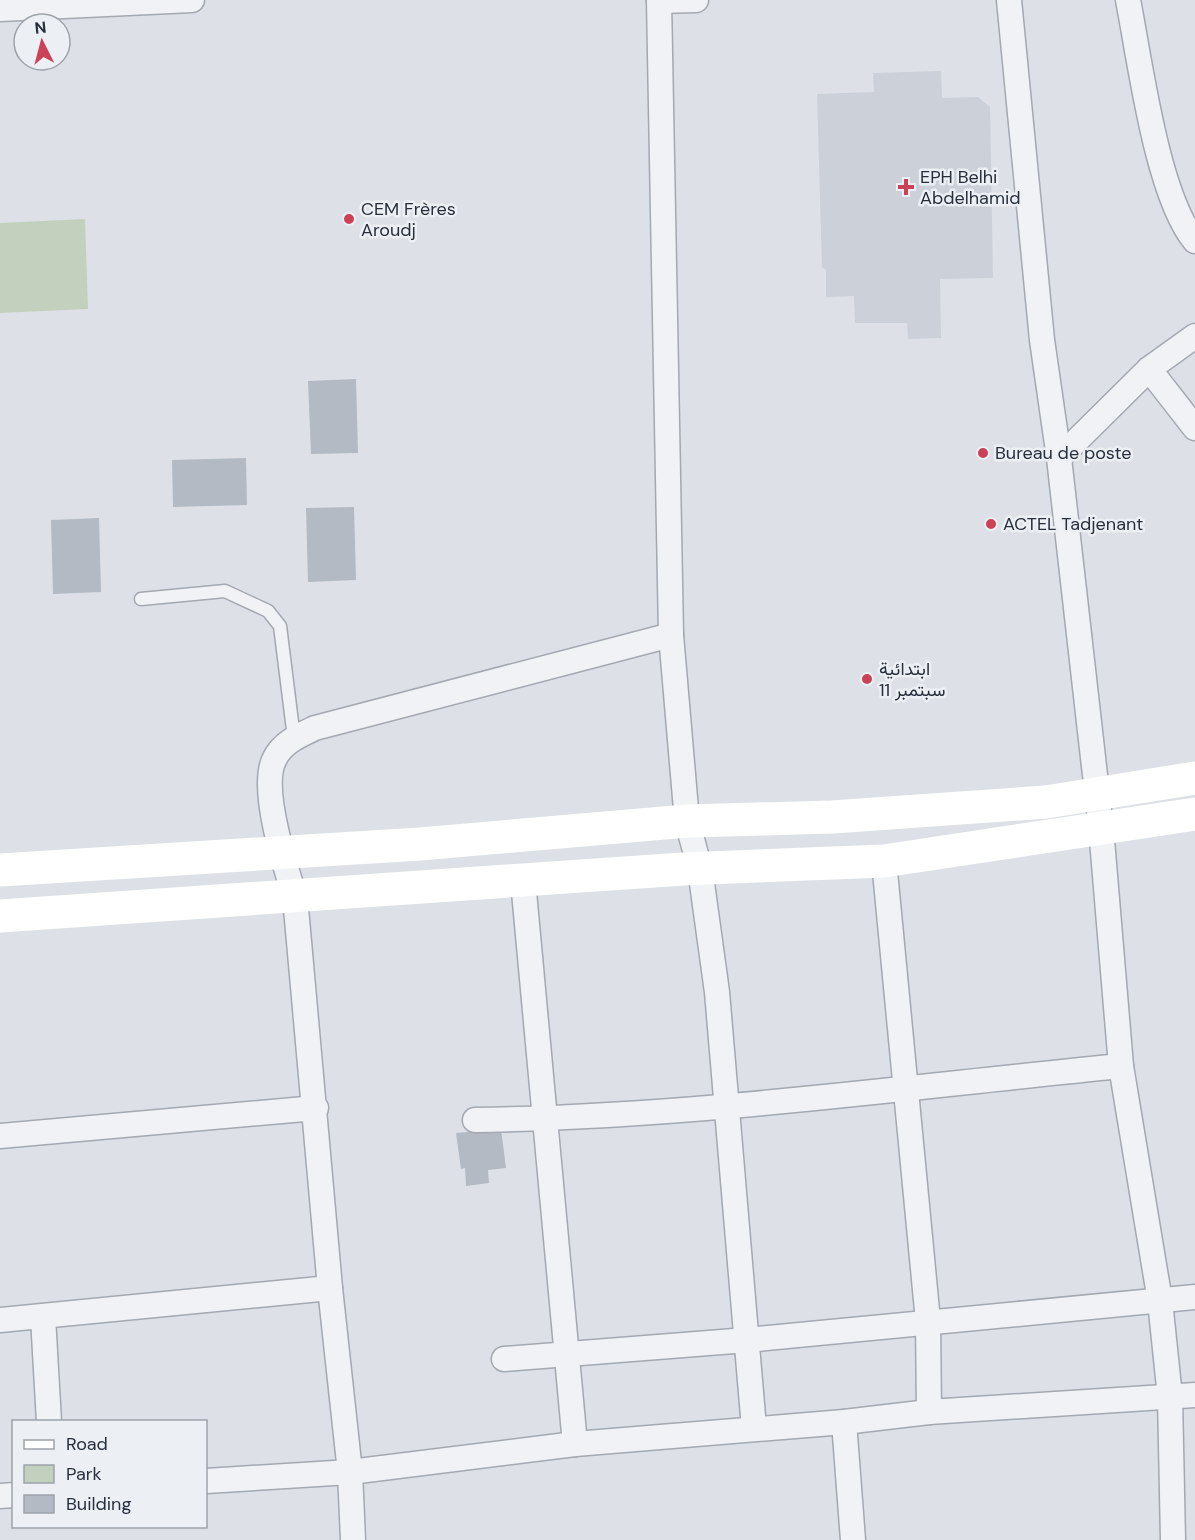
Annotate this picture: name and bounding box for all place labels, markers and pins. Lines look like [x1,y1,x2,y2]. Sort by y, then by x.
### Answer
place label: EPH Belhi Abdelhamid [920,165,1021,210]
marker: EPH Belhi Abdelhamid [897,178,915,196]
place label: CEM Frères Aroudj [361,197,456,242]
marker: CEM Frères Aroudj [342,212,356,226]
place label: Bureau de poste [995,441,1132,465]
marker: Bureau de poste [976,446,990,460]
place label: ACTEL Tadjenant [1003,512,1143,536]
marker: ACTEL Tadjenant [984,517,998,531]
place label: ابتدائية 11 سبتمبر [879,657,945,702]
marker: ابتدائية 11 سبتمبر [860,672,874,686]

